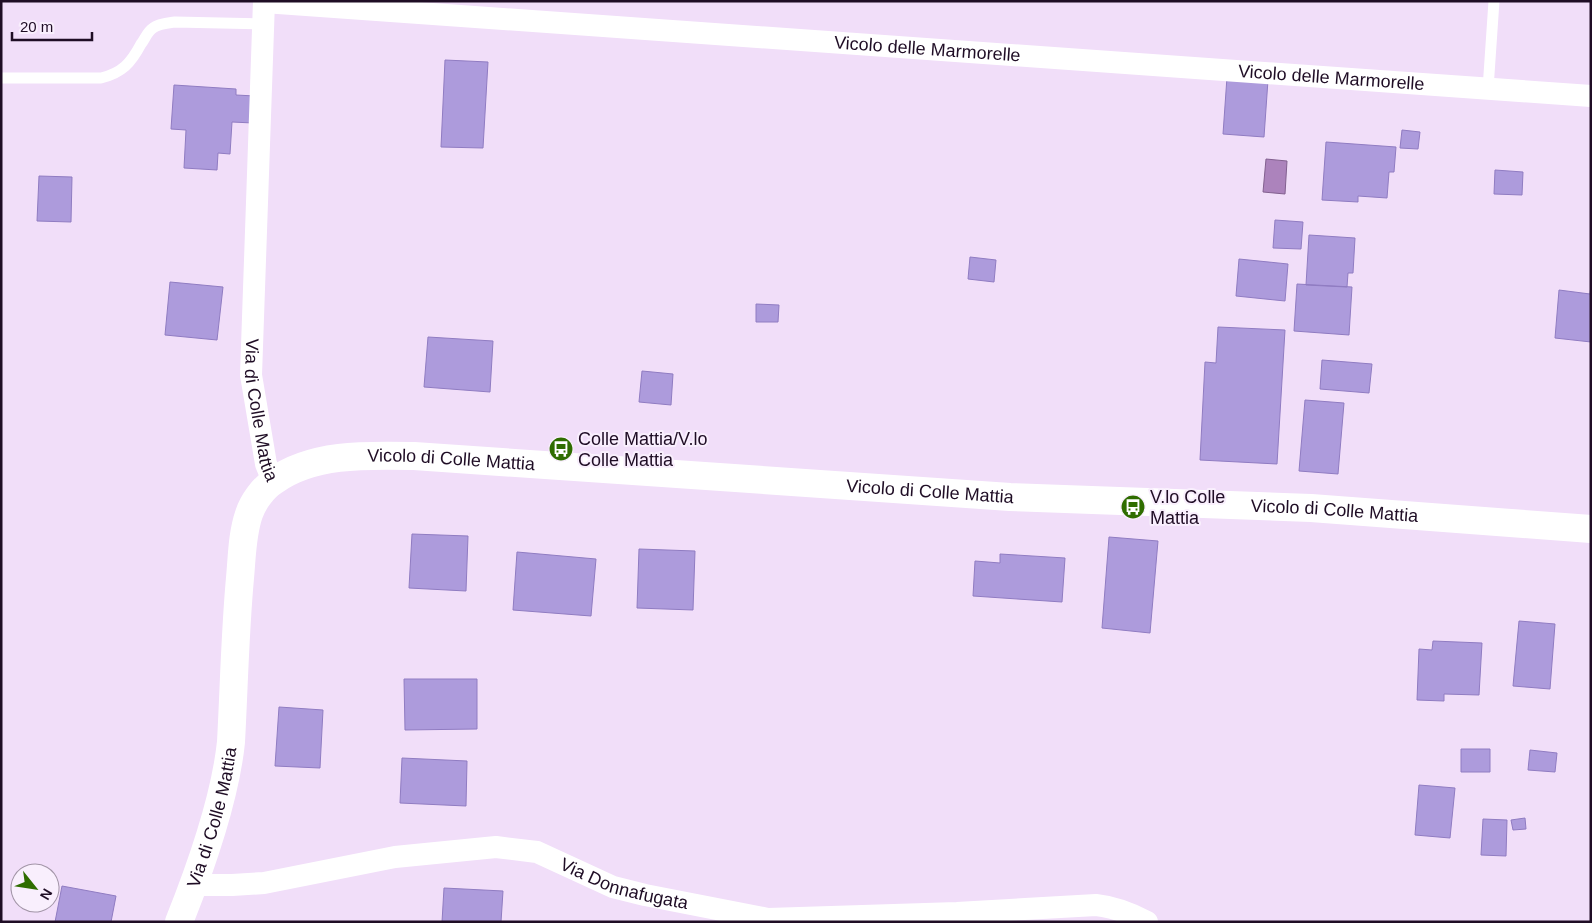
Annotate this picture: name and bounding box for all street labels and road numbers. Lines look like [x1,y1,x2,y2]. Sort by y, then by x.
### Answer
street label: Vicolo delle Marmorelle [833,32,1021,66]
street label: Vicolo delle Marmorelle [1237,61,1425,94]
street label: Via di Colle Mattia [241,338,282,485]
street label: Vicolo di Colle Mattia [367,446,537,474]
street label: Vicolo di Colle Mattia [846,476,1015,507]
street label: Vicolo di Colle Mattia [1250,496,1420,526]
street label: Via di Colle Mattia [183,745,240,890]
street label: Via Donnafugata [557,854,691,913]

